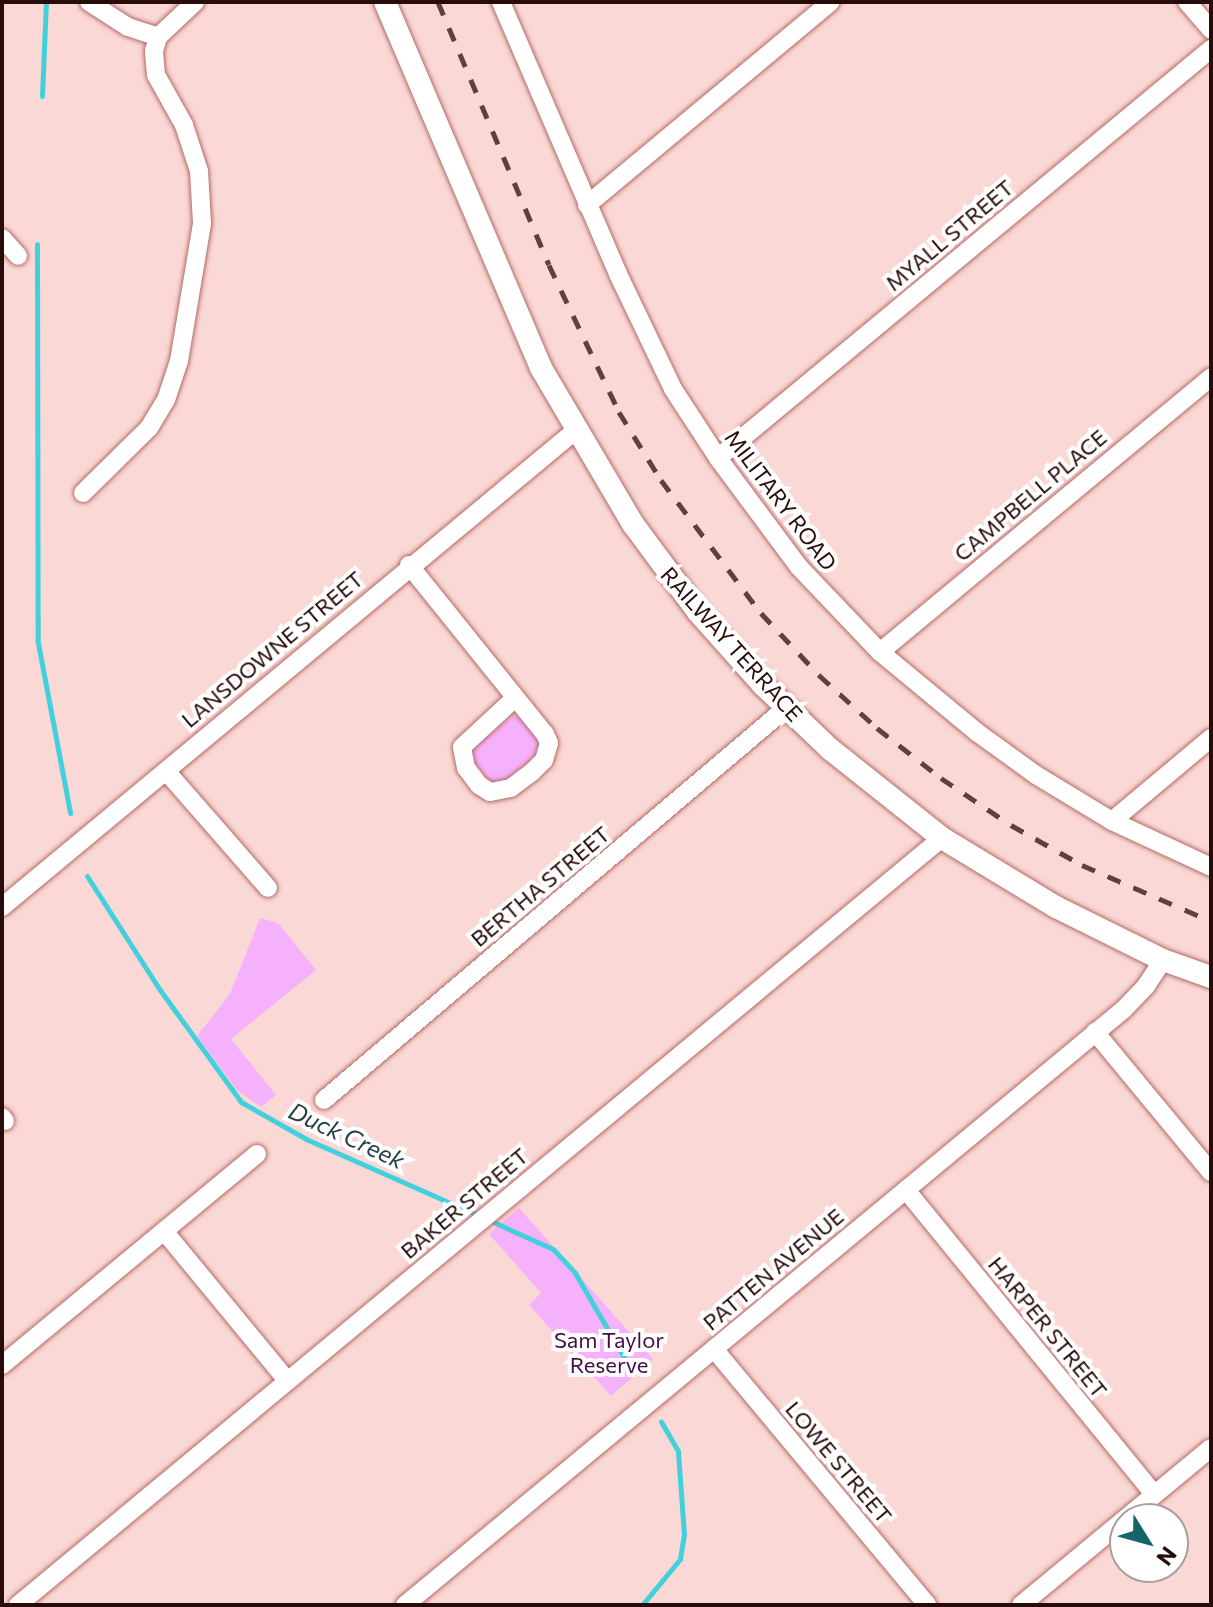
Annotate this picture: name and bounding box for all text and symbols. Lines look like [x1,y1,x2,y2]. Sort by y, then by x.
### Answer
street label: MYALL STREET [880,174,1018,296]
street label: CAMPBELL PLACE [948,424,1112,566]
street label: MILITARY ROAD [720,425,842,575]
street label: RAILWAY TERRACE [656,561,808,727]
street label: LANSDOWNE STREET [176,565,368,733]
street label: BERTHA STREET [465,820,615,952]
water label: Duck Creek [284,1096,410,1174]
street label: BAKER STREET [395,1142,533,1264]
street label: PATTEN AVENUE [697,1203,849,1335]
street label: HARPER STREET [983,1251,1113,1403]
park label: Sam Taylor Reserve [554,1326,664,1378]
street label: LOWE STREET [780,1396,898,1528]
north arrow [1109,1503,1189,1583]
text: N [1151,1542,1183,1571]

